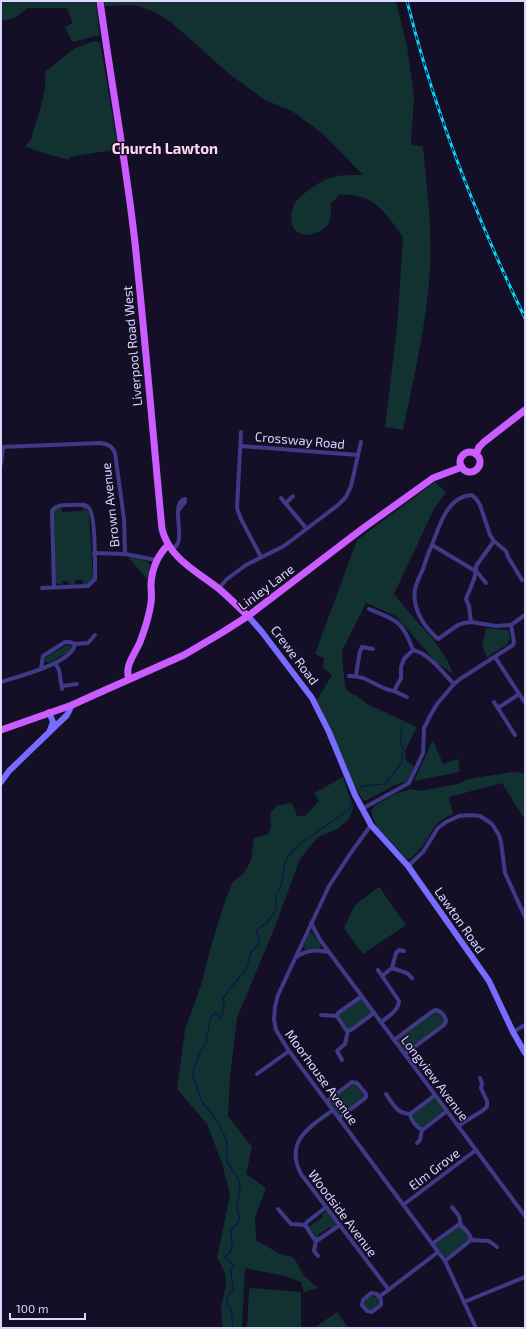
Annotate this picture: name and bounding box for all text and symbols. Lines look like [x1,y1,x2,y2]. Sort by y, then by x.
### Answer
district label: Church Lawton [112,139,218,157]
street label: Liverpool Road West [119,285,145,407]
street label: Crossway Road [254,428,346,452]
street label: Brown Avenue [98,462,122,548]
street label: Linley Lane [235,561,297,613]
street label: Crewe Road [268,622,322,688]
street label: Lawton Road [431,884,489,956]
street label: Moorhouse Avenue [282,1026,362,1128]
street label: Longview Avenue [398,1032,472,1124]
street label: Elm Grove [405,1145,463,1193]
street label: Woodside Avenue [305,1166,381,1260]
scale bar [10,1295,85,1321]
text: 100 m [16,1301,48,1315]

